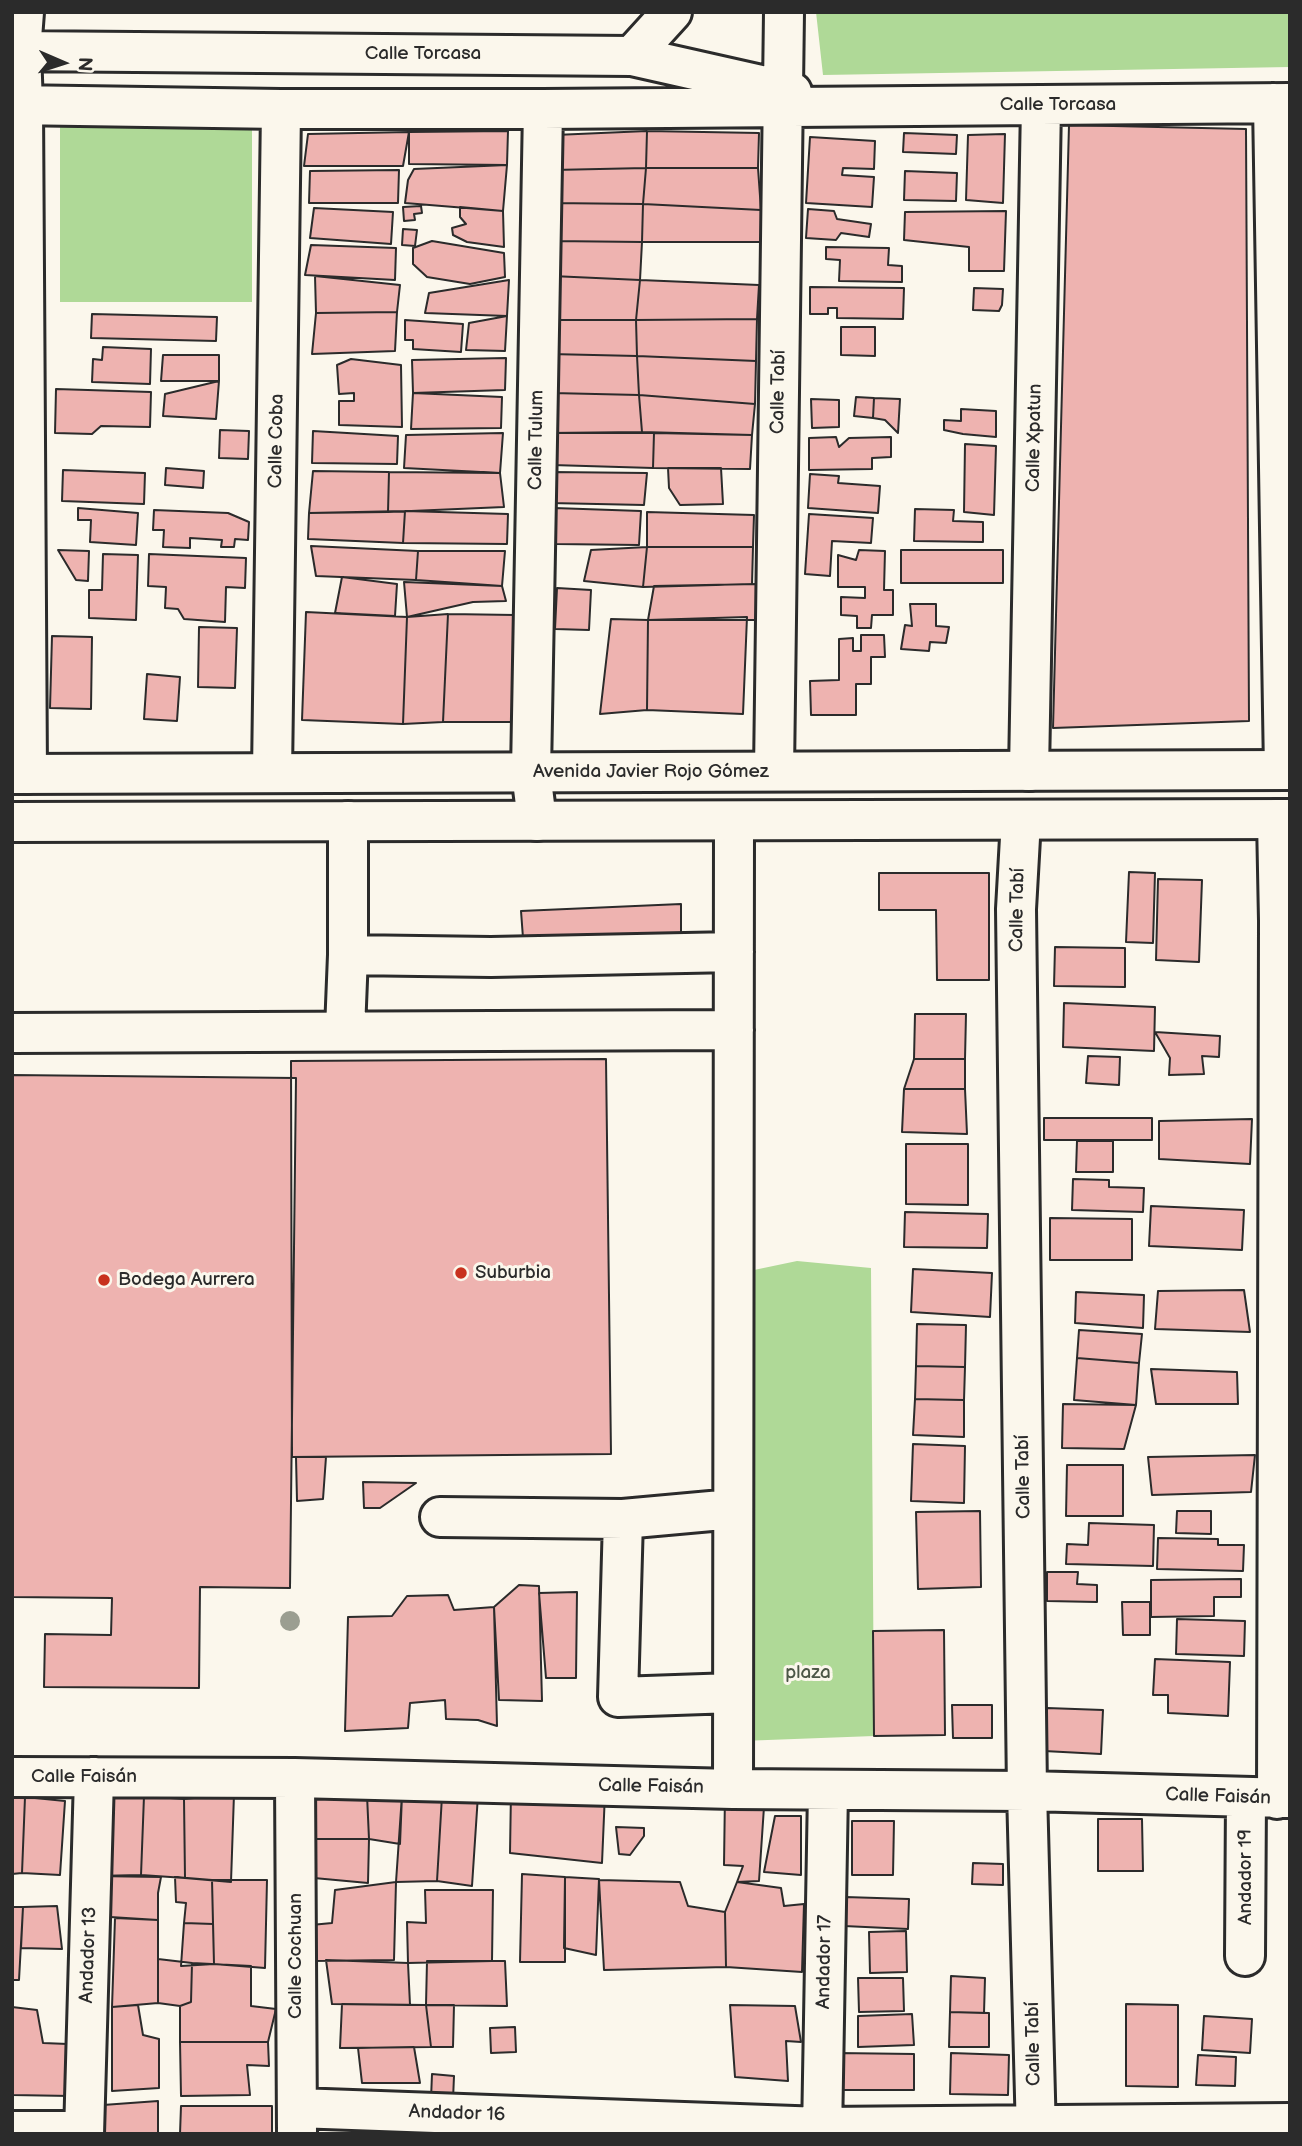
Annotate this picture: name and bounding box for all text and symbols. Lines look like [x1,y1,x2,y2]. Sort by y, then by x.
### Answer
north arrow [28,28,98,98]
street label: Calle Torcasa [365,43,481,65]
text: N [73,56,96,72]
street label: Calle Torcasa [1000,94,1116,116]
street label: Calle Tabí [767,350,791,434]
street label: Calle Xpatun [1023,384,1047,492]
street label: Calle Tulum [525,390,549,490]
street label: Calle Coba [265,393,289,489]
street label: Avenida Javier Rojo Gómez [533,761,769,783]
street label: Calle Tabí [1006,868,1030,952]
place label: Suburbia [475,1262,551,1284]
marker: Suburbia [453,1265,469,1281]
place label: Bodega Aurrera [118,1269,255,1291]
marker: Bodega Aurrera [96,1272,112,1288]
street label: Calle Tabí [1012,1435,1036,1519]
park label: plaza [785,1662,831,1684]
street label: Calle Faisán [31,1766,137,1788]
street label: Calle Faisán [598,1775,704,1799]
street label: Calle Faisán [1165,1784,1271,1810]
street label: Andador 19 [1235,1829,1257,1925]
street label: Calle Cochuan [285,1893,307,2019]
street label: Andador 13 [76,1906,102,2004]
street label: Andador 17 [813,1915,837,2009]
street label: Calle Tabí [1022,2002,1046,2086]
street label: Andador 16 [408,2101,506,2127]

